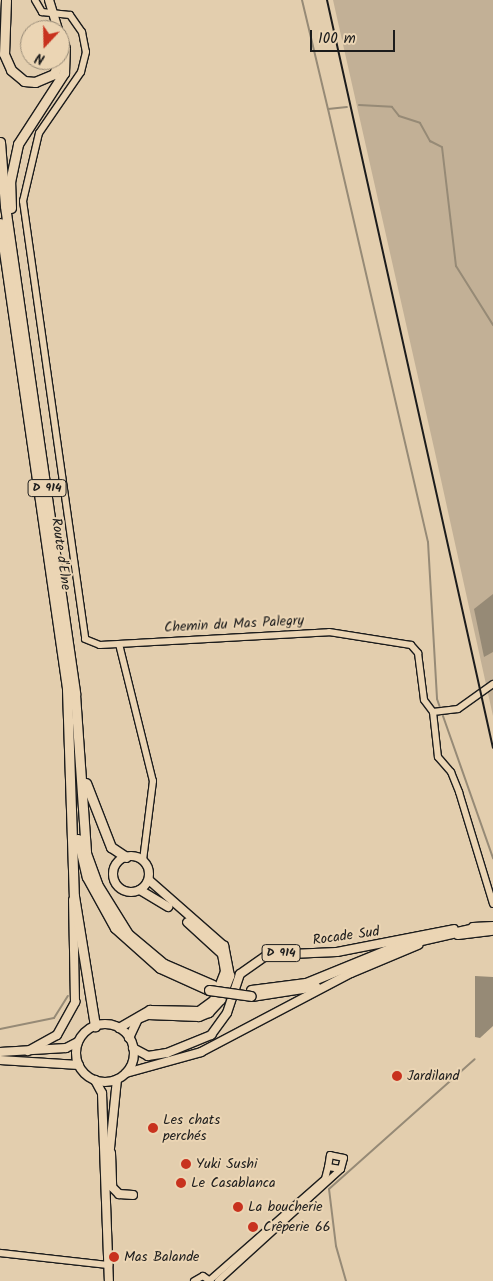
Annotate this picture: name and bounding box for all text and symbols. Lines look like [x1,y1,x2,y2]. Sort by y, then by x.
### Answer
north arrow [20,20,70,70]
scale bar [313,20,398,52]
text: 100 m [318,27,356,51]
text: N [32,46,48,70]
road number: D 914 [27,478,67,498]
street label: Route d'Elne [48,517,74,591]
street label: Chemin du Mas Palegry [164,612,304,636]
street label: Rocade Sud [311,923,381,949]
road number: D 914 [261,944,301,962]
place label: Jardiland [407,1068,460,1084]
marker: Jardiland [391,1070,403,1082]
place label: Les chats perchés [163,1112,220,1144]
marker: Les chats perchés [147,1122,159,1134]
place label: Yuki Sushi [196,1156,257,1172]
marker: Yuki Sushi [180,1158,192,1170]
place label: Le Casablanca [191,1175,276,1191]
marker: Le Casablanca [175,1177,187,1189]
place label: La boucherie [248,1199,323,1215]
marker: La boucherie [232,1201,244,1213]
place label: Crêperie 66 [263,1219,331,1235]
marker: Crêperie 66 [247,1221,259,1233]
place label: Mas Balande [124,1249,199,1265]
marker: Mas Balande [108,1251,120,1263]

